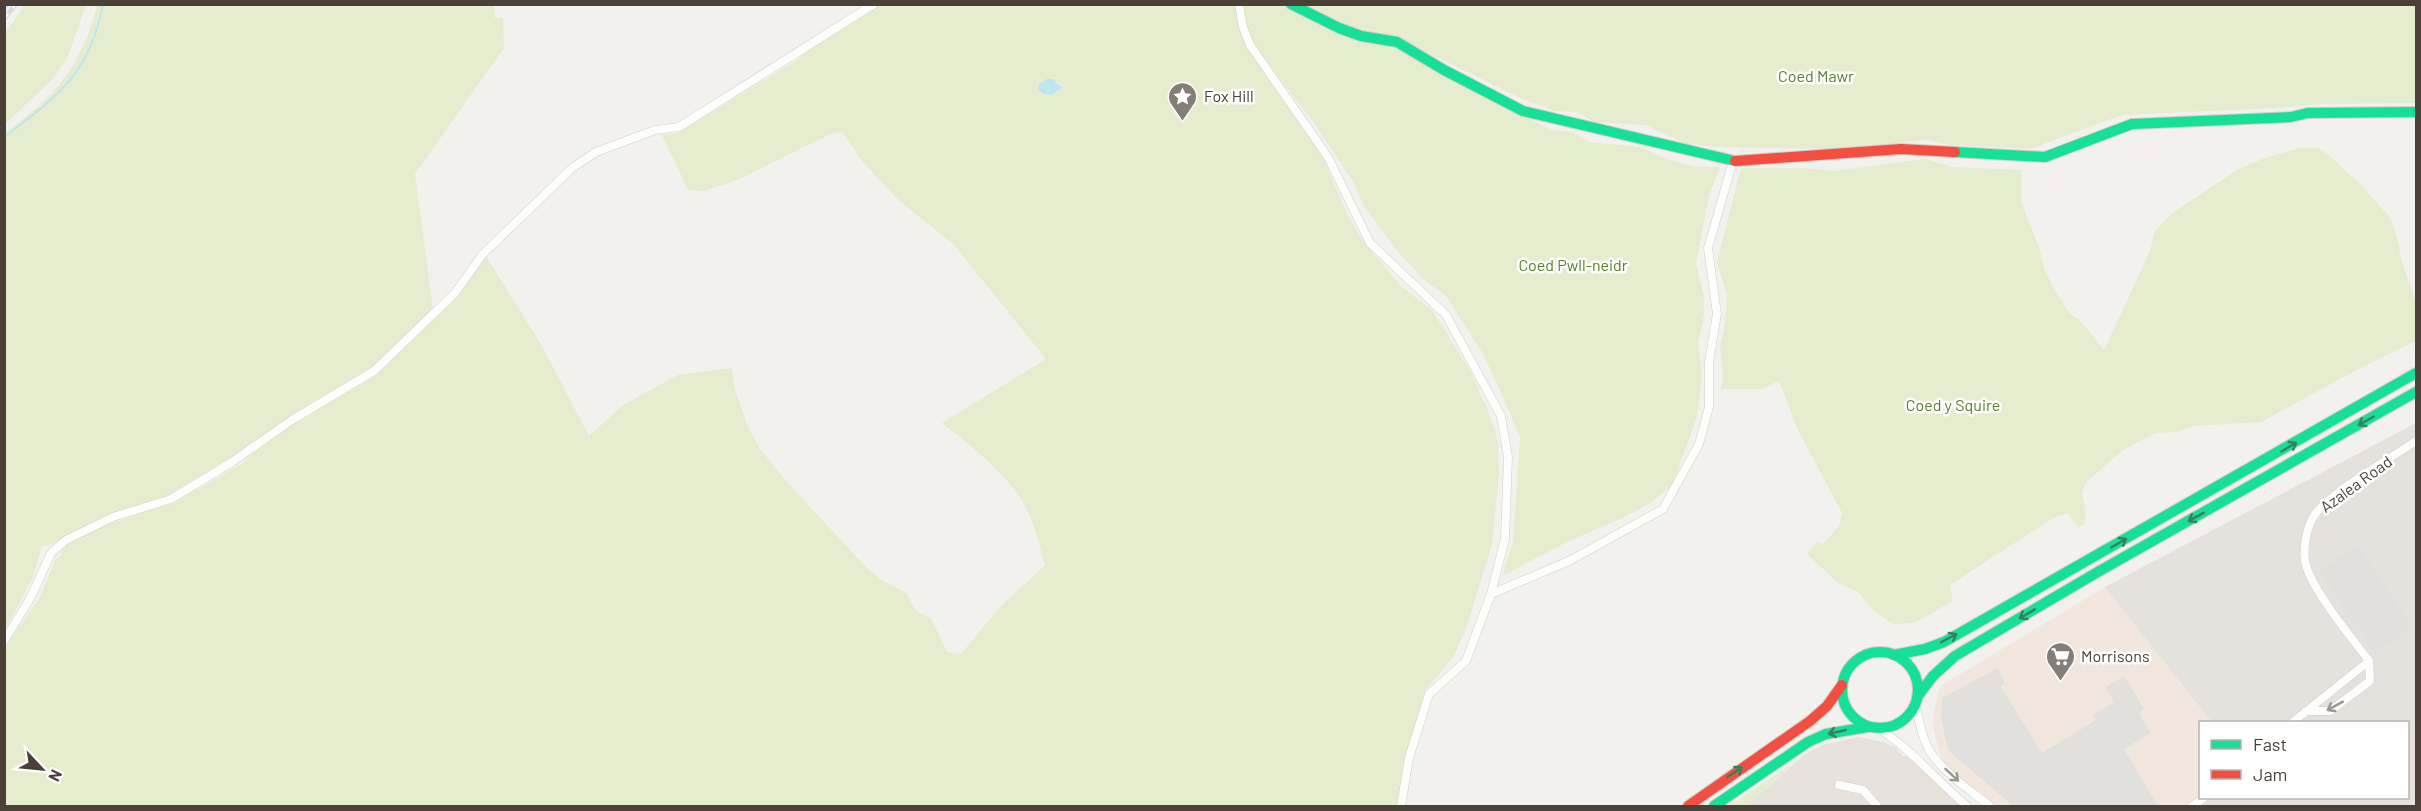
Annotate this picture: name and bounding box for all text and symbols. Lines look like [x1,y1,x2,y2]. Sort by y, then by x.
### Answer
park label: Coed Mawr [1778,66,1854,85]
place icon: Fox Hill [1167,80,1199,122]
place label: Fox Hill [1204,86,1254,105]
park label: Coed Pwll-neidr [1518,255,1628,274]
park label: Coed y Squire [1906,395,2000,414]
one-way arrow [2358,415,2375,427]
one-way arrow [2280,440,2297,452]
street label: Azalea Road [2316,451,2395,516]
one-way arrow [2188,511,2205,523]
one-way arrow [2110,537,2127,549]
one-way arrow [2019,608,2036,620]
one-way arrow [1940,632,1958,643]
supermarket icon: Morrisons [2044,640,2076,682]
place label: Morrisons [2081,646,2150,665]
one-way arrow [2327,700,2344,712]
legend [2199,721,2409,799]
one-way arrow [1828,726,1847,738]
text: Fast [2253,733,2287,755]
north arrow [12,739,72,799]
text: Jam [2253,763,2287,785]
one-way arrow [1726,766,1743,778]
text: N [45,767,67,785]
one-way arrow [1945,768,1960,782]

